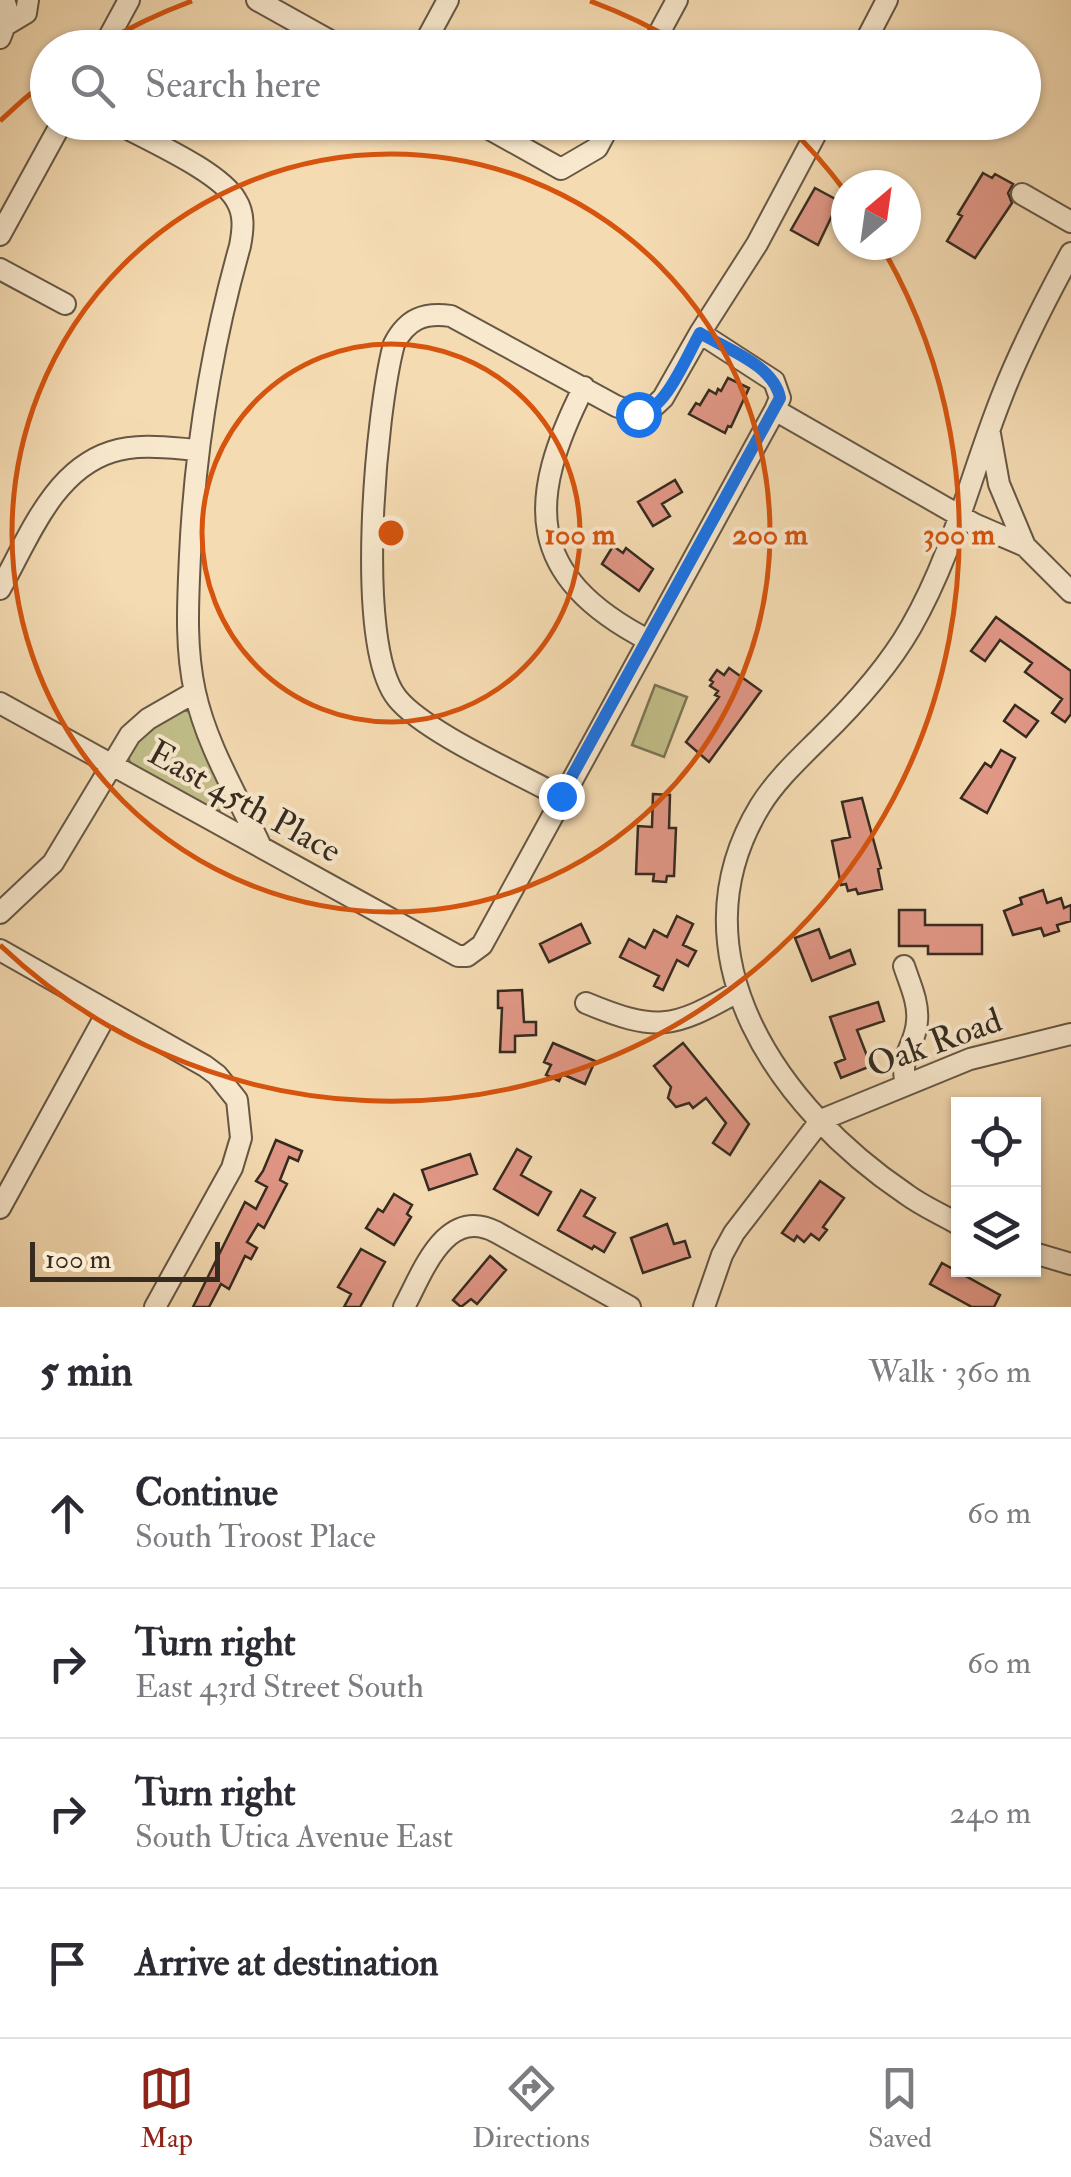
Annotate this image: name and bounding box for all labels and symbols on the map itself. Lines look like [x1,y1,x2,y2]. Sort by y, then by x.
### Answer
north arrow [831,170,921,260]
route start [616,392,662,438]
centre of rings [373,515,409,551]
text: 100 m [545,516,616,553]
text: 200 m [732,516,808,553]
text: 300 m [923,516,996,553]
street label: East 45th Place [140,731,349,873]
route end [539,774,585,820]
street label: Oak Road [861,998,1008,1088]
scale bar [30,1237,220,1282]

